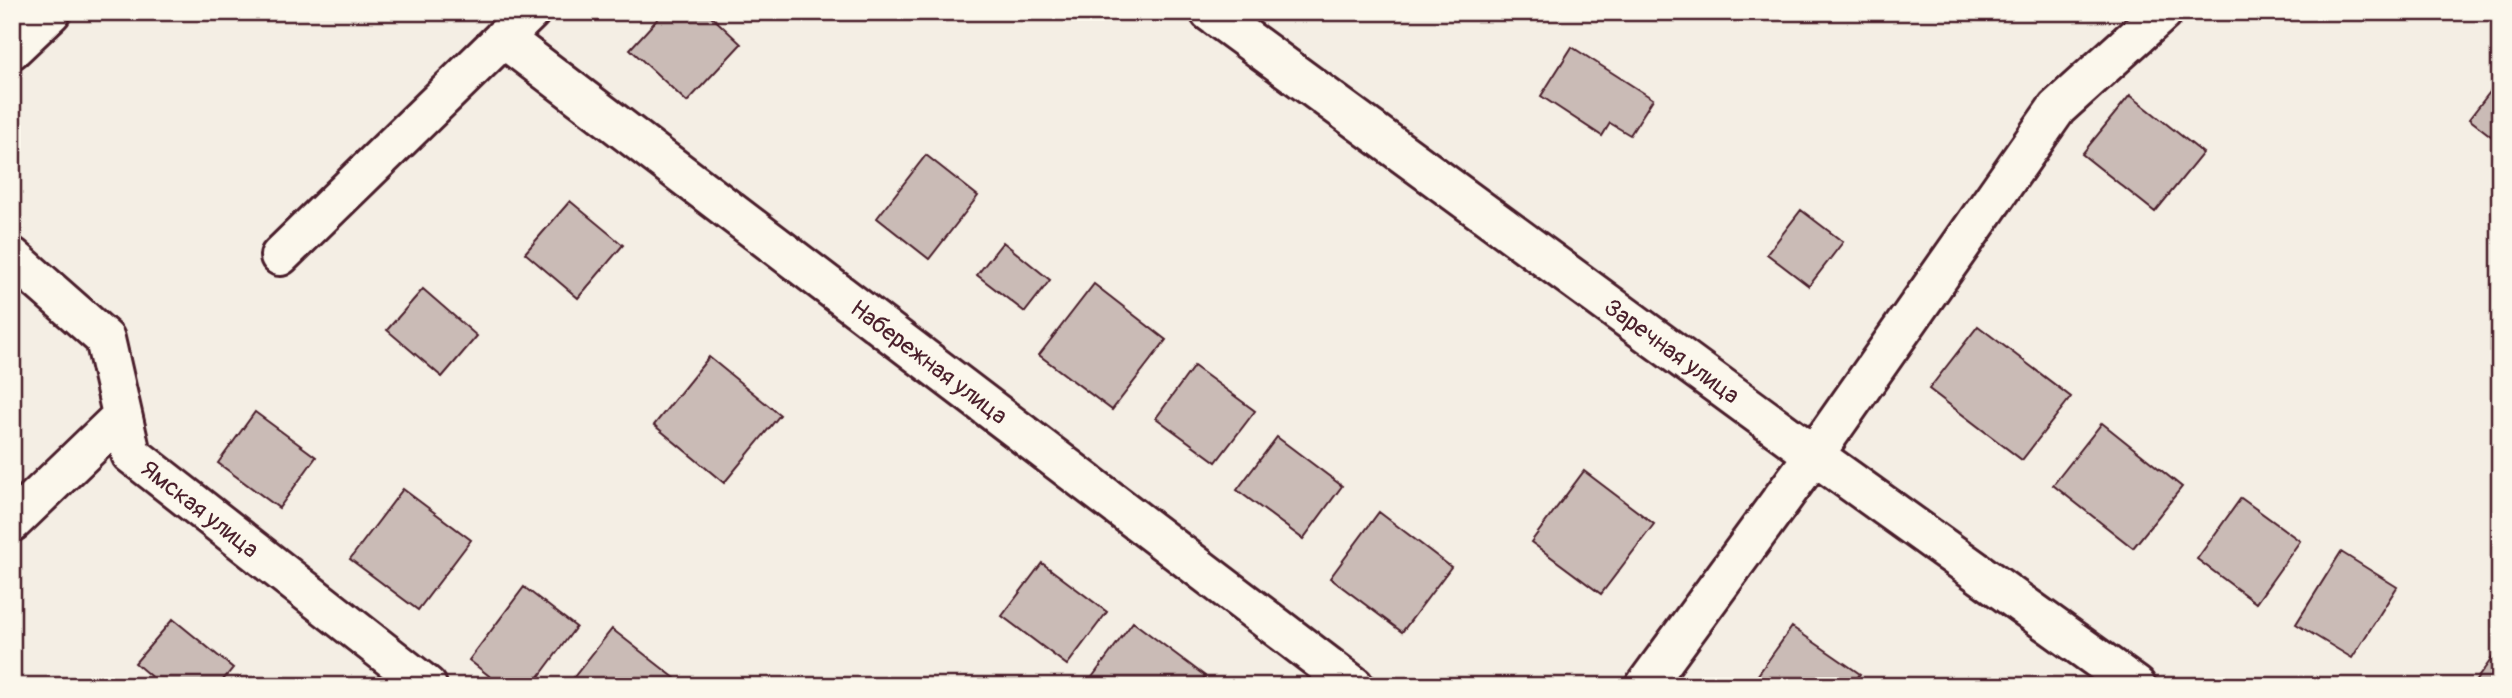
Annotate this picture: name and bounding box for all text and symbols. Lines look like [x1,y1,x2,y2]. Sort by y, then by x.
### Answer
street label: Заречная улица [1598,293,1745,410]
street label: Набережная улица [844,294,1013,431]
street label: Ямская улица [135,454,264,564]

